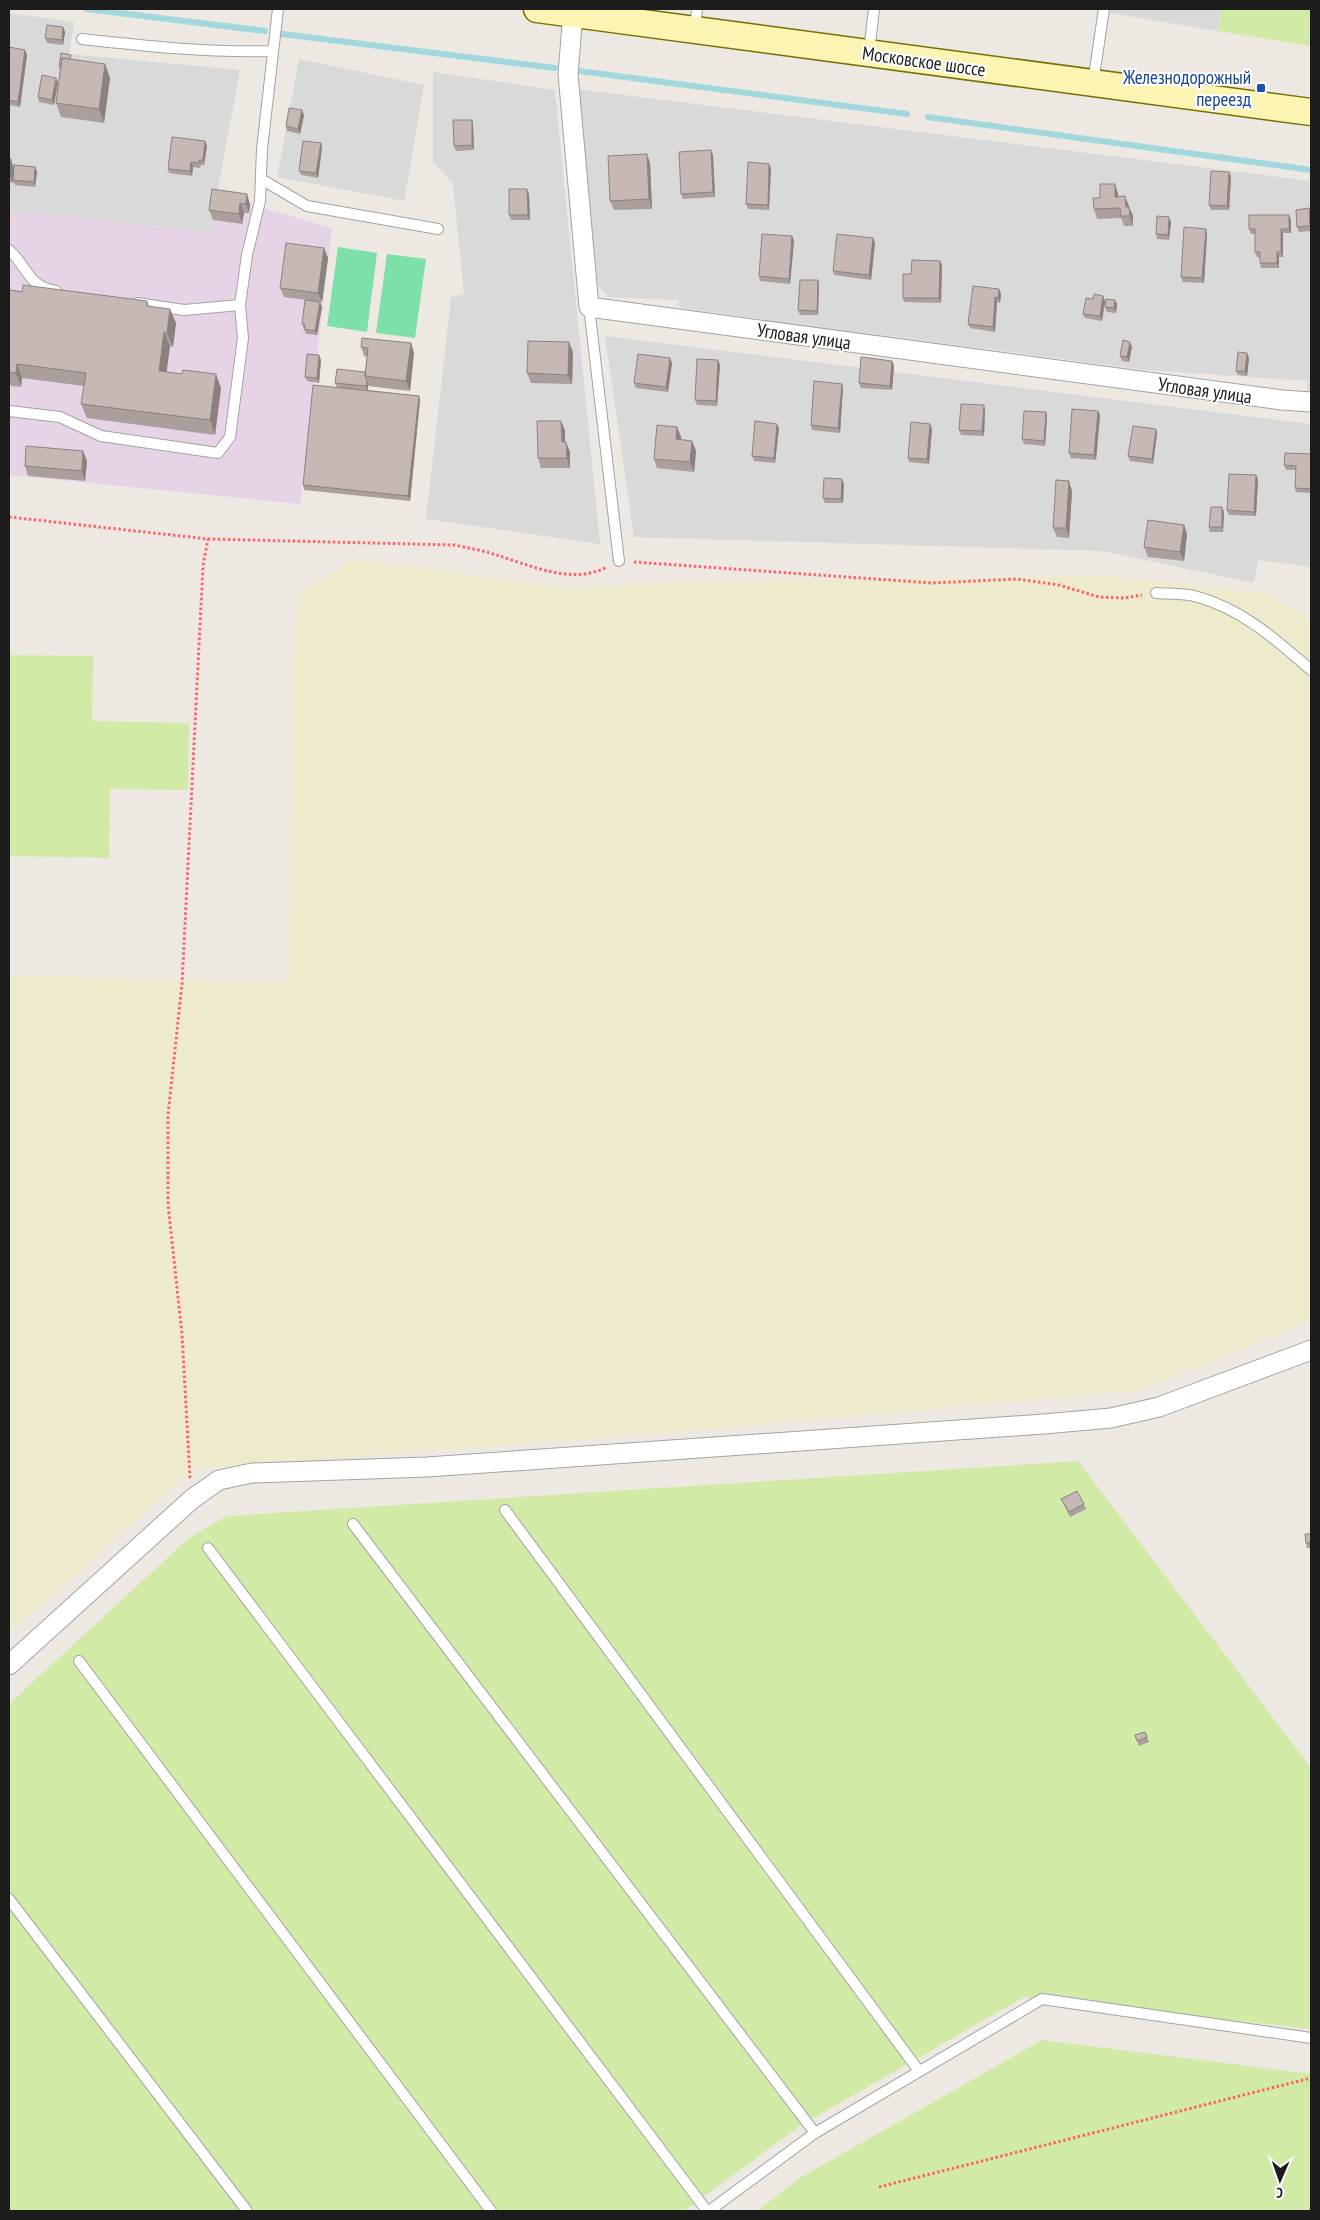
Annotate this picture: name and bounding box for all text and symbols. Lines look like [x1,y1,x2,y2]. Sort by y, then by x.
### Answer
street label: Московское шоссе [861,40,987,82]
place label: Железнодорожный переезд [1122,65,1252,111]
marker: Железнодорожный переезд [1255,82,1267,94]
street label: Угловая улица [756,318,852,354]
street label: Угловая улица [1157,372,1253,408]
north arrow [1255,2155,1305,2205]
text: С [1275,2184,1283,2202]

